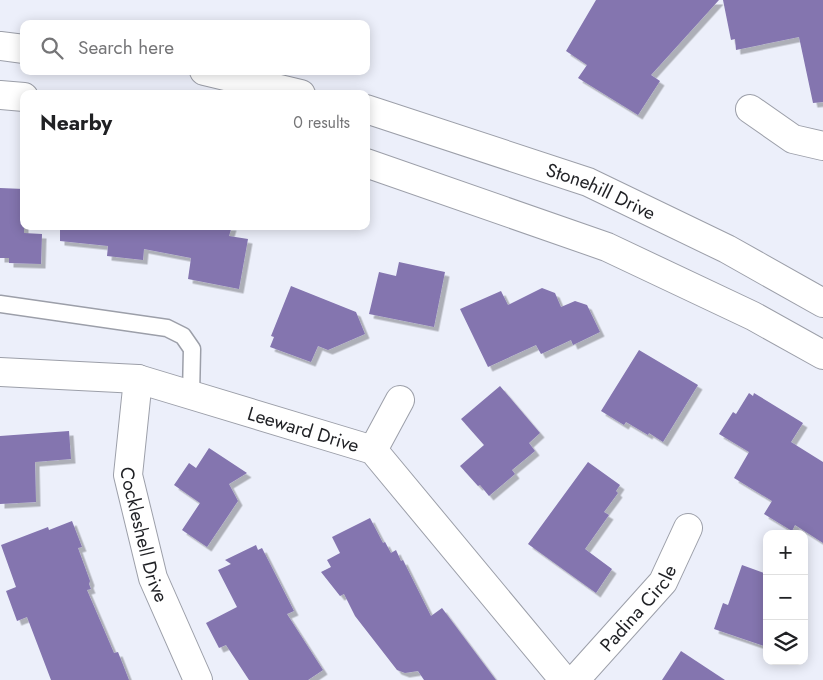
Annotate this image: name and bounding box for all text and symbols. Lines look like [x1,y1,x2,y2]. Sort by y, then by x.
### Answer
search box [20,20,370,75]
icon: search [38,34,66,62]
text: Search here [78,34,174,61]
text: Nearby [40,108,112,138]
text: 0 results [293,111,350,134]
street label: Stonehill Drive [543,156,660,227]
street label: Leeward Drive [244,400,363,459]
street label: Cockleshell Drive [114,465,175,607]
map controls [763,530,808,665]
button: + [763,530,808,575]
street label: Padina Circle [594,560,683,658]
button: − [763,575,808,620]
button: layers [763,620,808,665]

